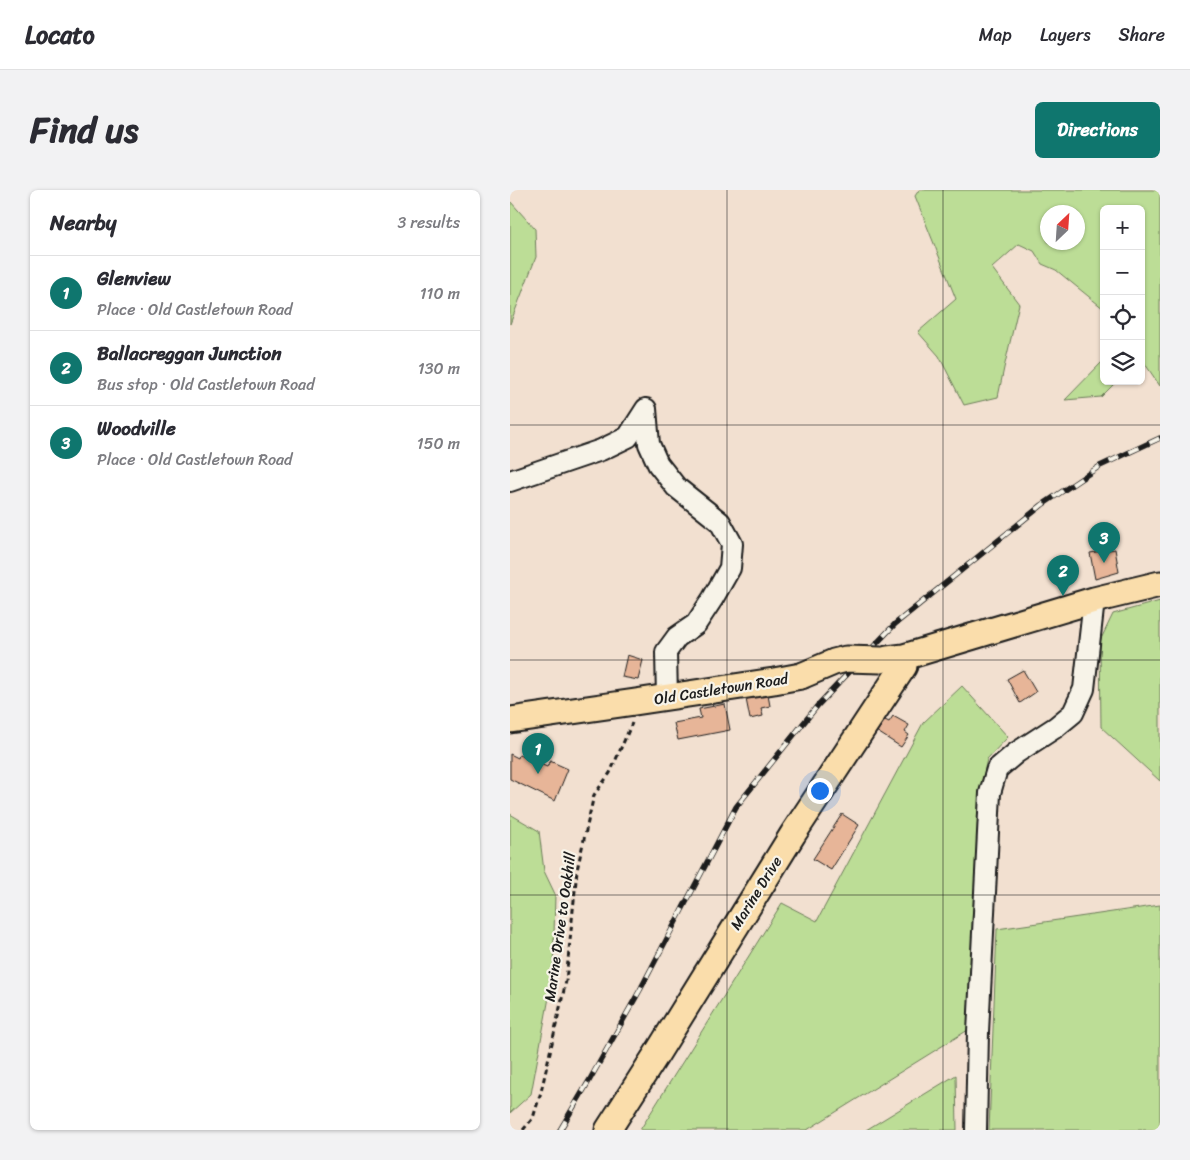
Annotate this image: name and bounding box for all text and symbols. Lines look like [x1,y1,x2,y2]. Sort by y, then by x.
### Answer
text: Locato [25,14,95,56]
text: Map [979,19,1012,51]
text: Layers [1040,19,1091,51]
text: Share [1119,19,1165,51]
text: Find us [30,99,138,161]
button: Directions [1035,102,1160,158]
text: Nearby [50,204,116,242]
north arrow [1040,205,1085,250]
map controls [1100,205,1145,385]
button: + [1100,205,1145,250]
text: 3 results [397,208,460,237]
button: − [1100,250,1145,295]
text: Glenview [97,262,171,295]
text: 1 [63,279,69,308]
text: 110 m [420,279,460,308]
text: Place · Old Castletown Road [97,295,293,324]
button: locate [1100,295,1145,340]
text: Ballacreggan Junction [97,337,282,370]
button: layers [1100,340,1145,385]
text: 2 [61,354,71,383]
text: 130 m [418,354,460,383]
text: Bus stop · Old Castletown Road [97,370,315,399]
text: Woodville [97,412,176,445]
text: 3 [62,429,70,458]
text: 150 m [417,429,460,458]
text: Place · Old Castletown Road [97,445,293,474]
pin: 3 [1088,522,1120,563]
pin: 2 [1047,555,1079,596]
street label: Old Castletown Road [652,665,791,712]
pin: 1 [522,733,554,774]
your location [807,778,833,804]
street label: Marine Drive to Oakhill [537,850,583,1003]
street label: Marine Drive [723,851,789,935]

